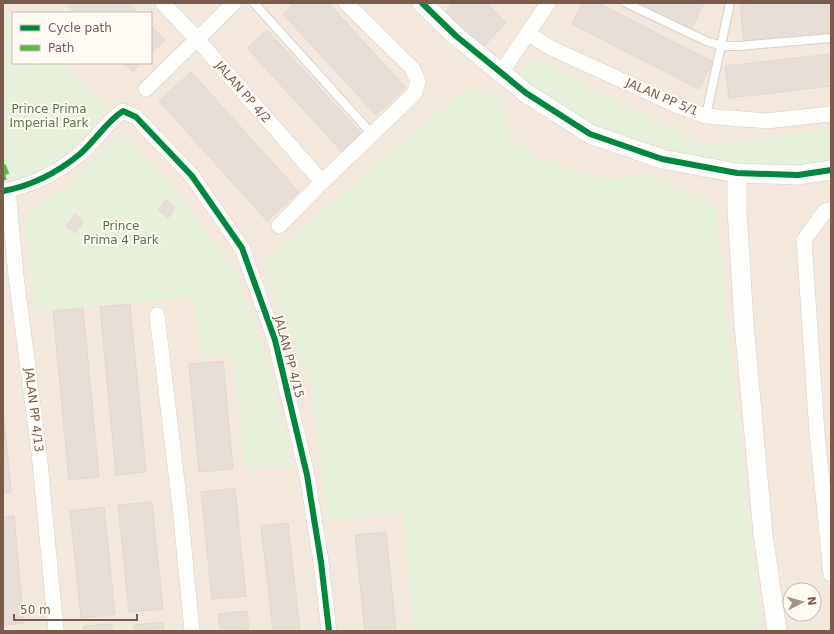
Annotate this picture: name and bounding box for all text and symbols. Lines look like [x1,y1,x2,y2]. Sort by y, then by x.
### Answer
legend [12,12,152,64]
text: Cycle path [48,21,112,35]
text: Path [48,41,74,55]
street label: JALAN PP 4/2 [212,58,274,126]
street label: JALAN PP 5/1 [623,75,700,119]
park label: Prince Prima Imperial Park [10,102,89,130]
park label: Prince Prima 4 Park [83,219,159,247]
street label: JALAN PP 4/15 [271,313,307,400]
street label: JALAN PP 4/13 [22,366,46,453]
north arrow [782,582,822,622]
scale bar [14,596,137,622]
text: N [805,596,818,606]
text: 50 m [20,603,51,617]

